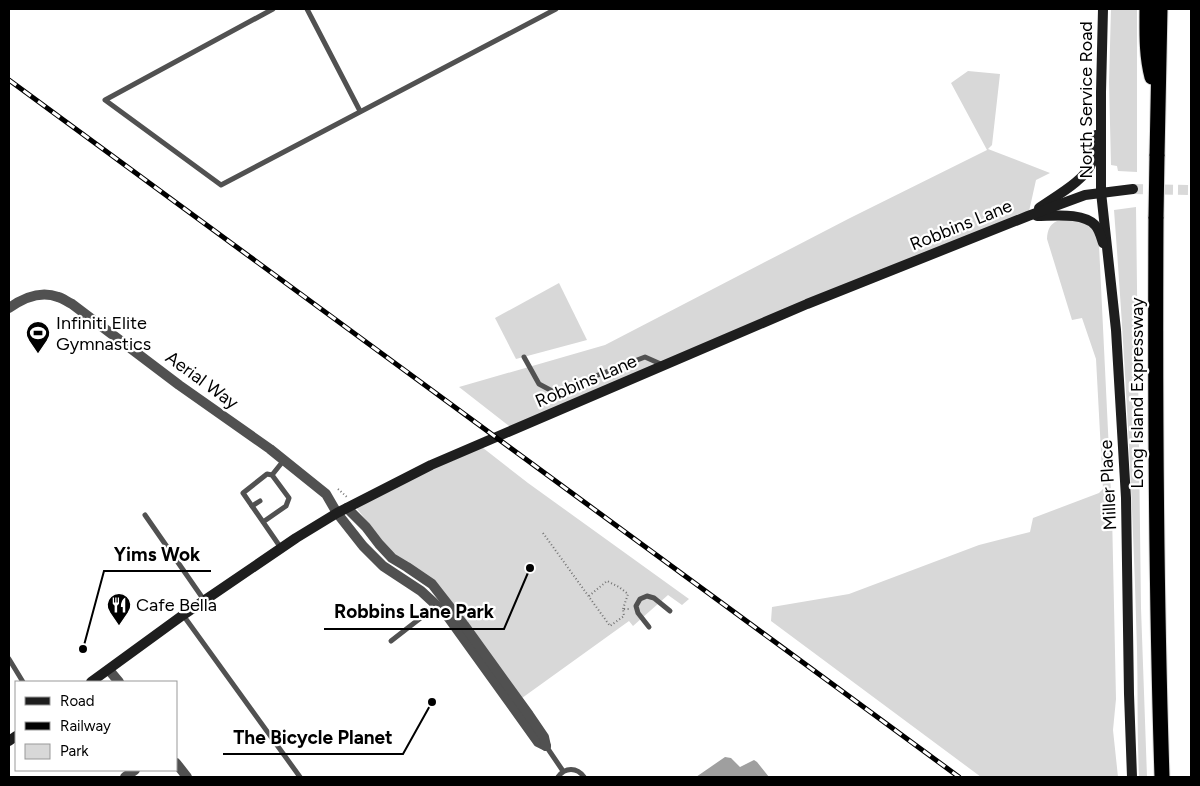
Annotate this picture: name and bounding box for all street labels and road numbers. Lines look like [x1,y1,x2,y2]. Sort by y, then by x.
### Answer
street label: North Service Road [1075,21,1097,179]
street label: Robbins Lane [907,194,1015,255]
street label: Long Island Expressway [1126,297,1148,489]
street label: Aerial Way [161,346,243,414]
street label: Robbins Lane [532,350,640,412]
street label: Miller Place [1095,439,1121,531]

